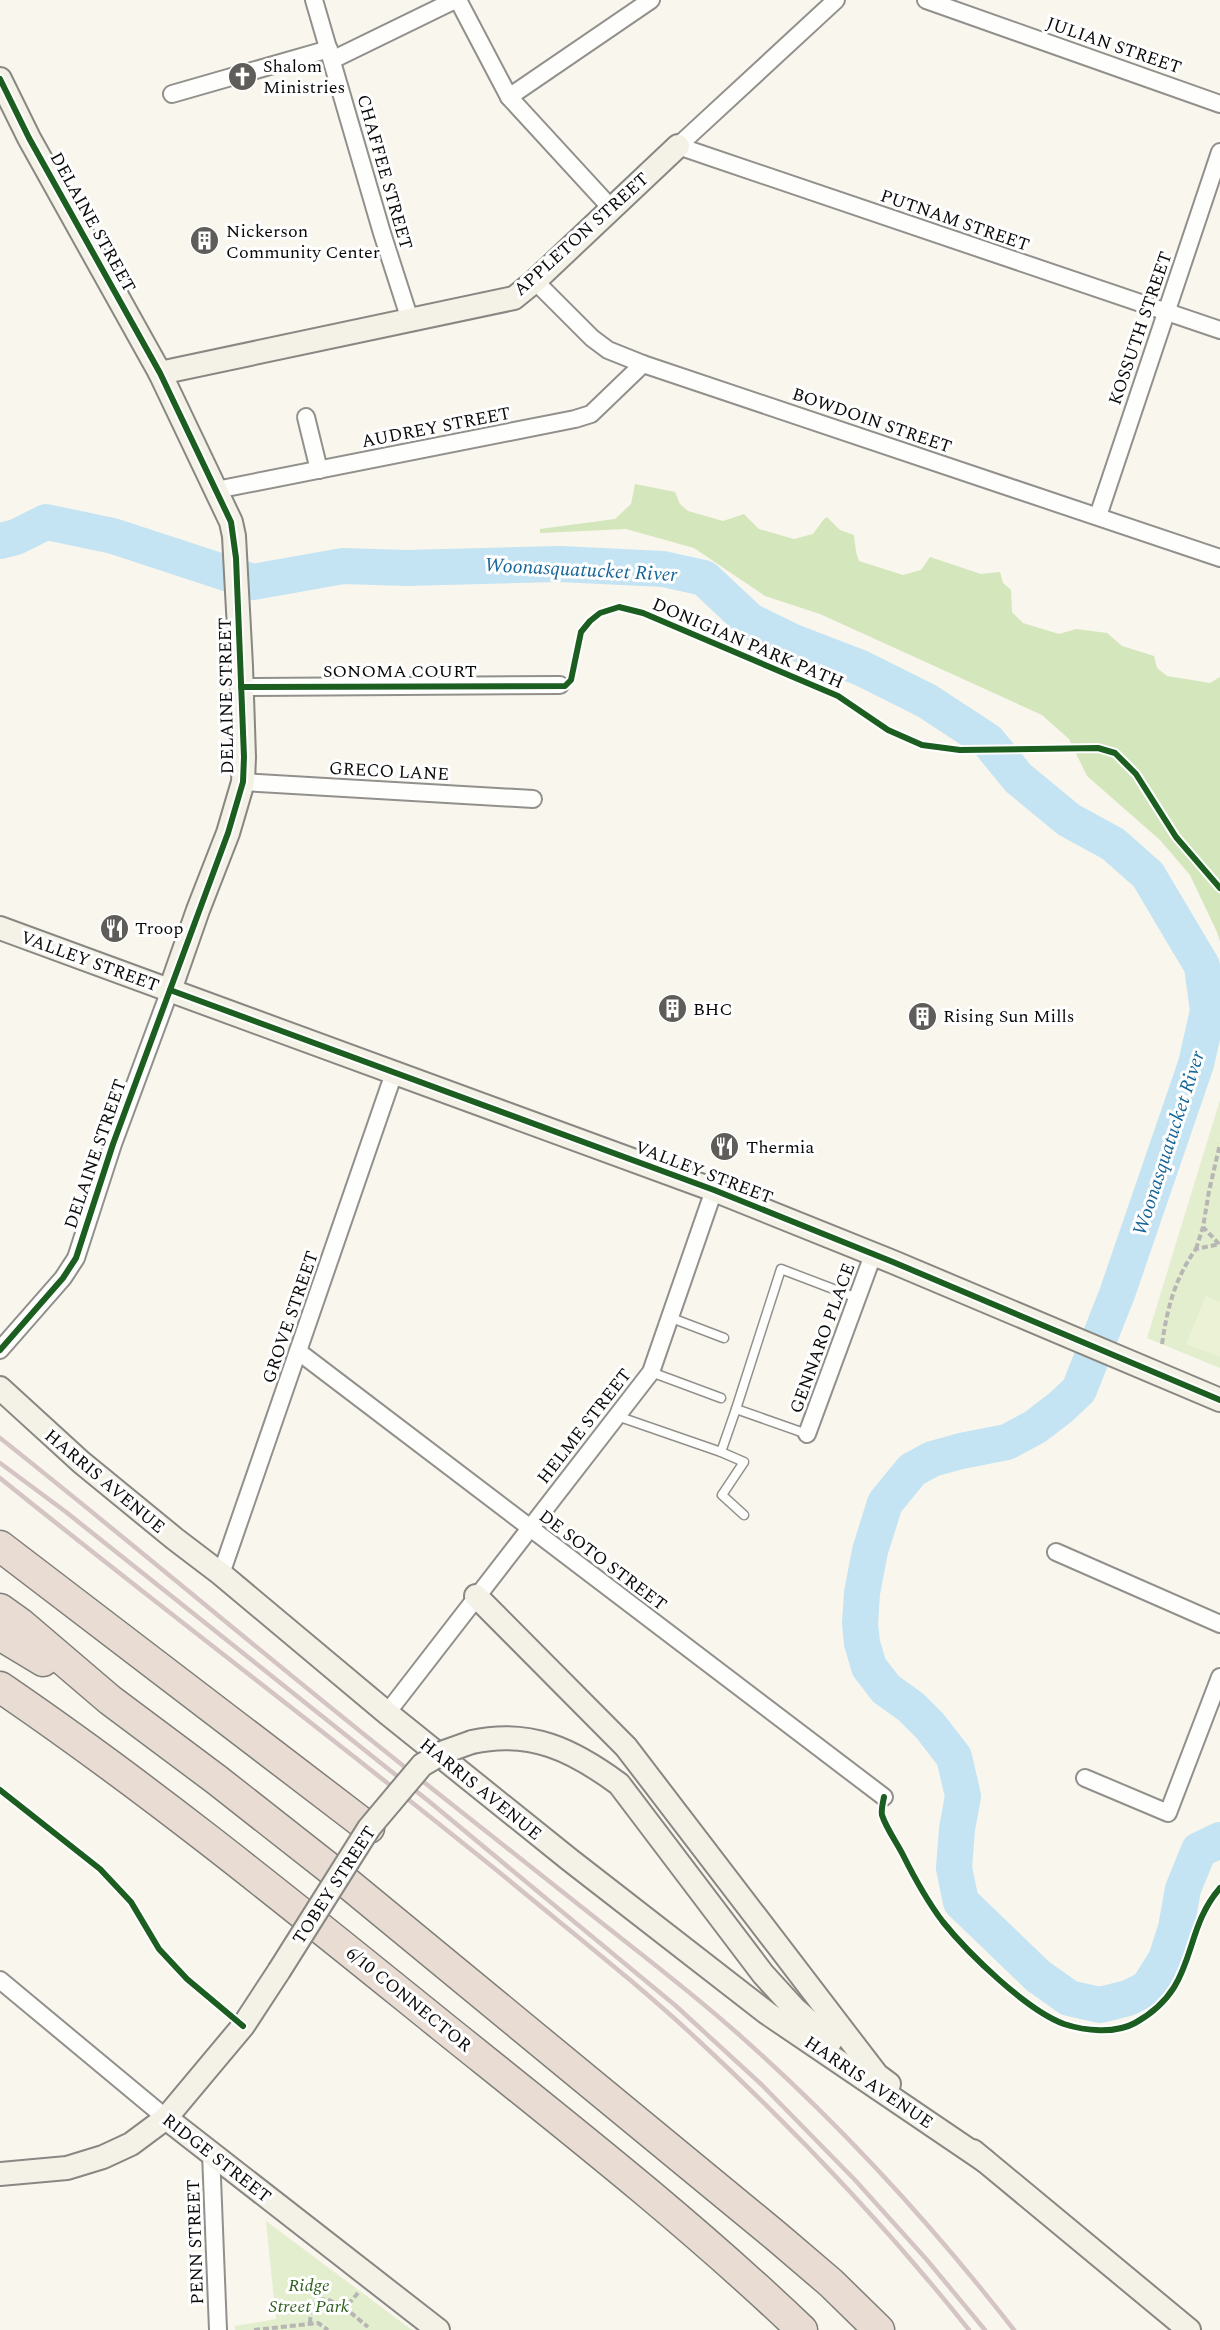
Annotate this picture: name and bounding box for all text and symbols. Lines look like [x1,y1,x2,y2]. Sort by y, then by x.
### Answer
street label: JULIAN STREET [1043,10,1185,81]
place label: Shalom Ministries [263,53,345,101]
church icon: Shalom Ministries [226,60,258,92]
street label: CHAFFEE STREET [349,91,420,253]
street label: DELAINE STREET [43,147,142,297]
street label: APPLETON STREET [508,166,655,303]
street label: PUTNAM STREET [877,182,1033,259]
place label: Nickerson Community Center [226,218,380,266]
building icon: Nickerson Community Center [189,225,221,257]
street label: KOSSUTH STREET [1102,248,1179,409]
street label: BOWDOIN STREET [788,380,955,460]
street label: AUDREY STREET [359,400,513,455]
water label: Woonasquatucket River [484,550,679,590]
street label: DONIGIAN PARK PATH [648,591,848,696]
street label: DELAINE STREET [212,617,241,775]
street label: SONOMA COURT [323,658,477,685]
street label: GRECO LANE [328,755,450,788]
restaurant icon: Troop [98,912,130,944]
place label: Troop [135,915,183,942]
street label: VALLEY STREET [17,924,163,999]
building icon: BHC [656,993,688,1025]
place label: BHC [693,996,733,1023]
building icon: Rising Sun Mills [906,1000,938,1032]
place label: Rising Sun Mills [943,1003,1075,1030]
water label: Woonasquatucket River [1125,1046,1213,1240]
street label: DELAINE STREET [57,1076,134,1233]
restaurant icon: Thermia [709,1131,741,1163]
street label: VALLEY STREET [631,1134,777,1211]
place label: Thermia [746,1134,814,1161]
street label: GROVE STREET [255,1247,326,1387]
street label: GENNARO PLACE [783,1259,862,1417]
street label: HELME STREET [531,1363,638,1490]
street label: HARRIS AVENUE [38,1423,171,1540]
street label: DE SOTO STREET [533,1503,673,1618]
street label: HARRIS AVENUE [414,1732,548,1847]
street label: TOBEY STREET [286,1821,383,1950]
street label: 6/10 CONNECTOR [340,1940,477,2059]
street label: HARRIS AVENUE [799,2029,939,2136]
street label: RIDGE STREET [156,2107,277,2210]
street label: PENN STREET [180,2179,211,2305]
park label: Ridge Street Park [269,2272,350,2320]

